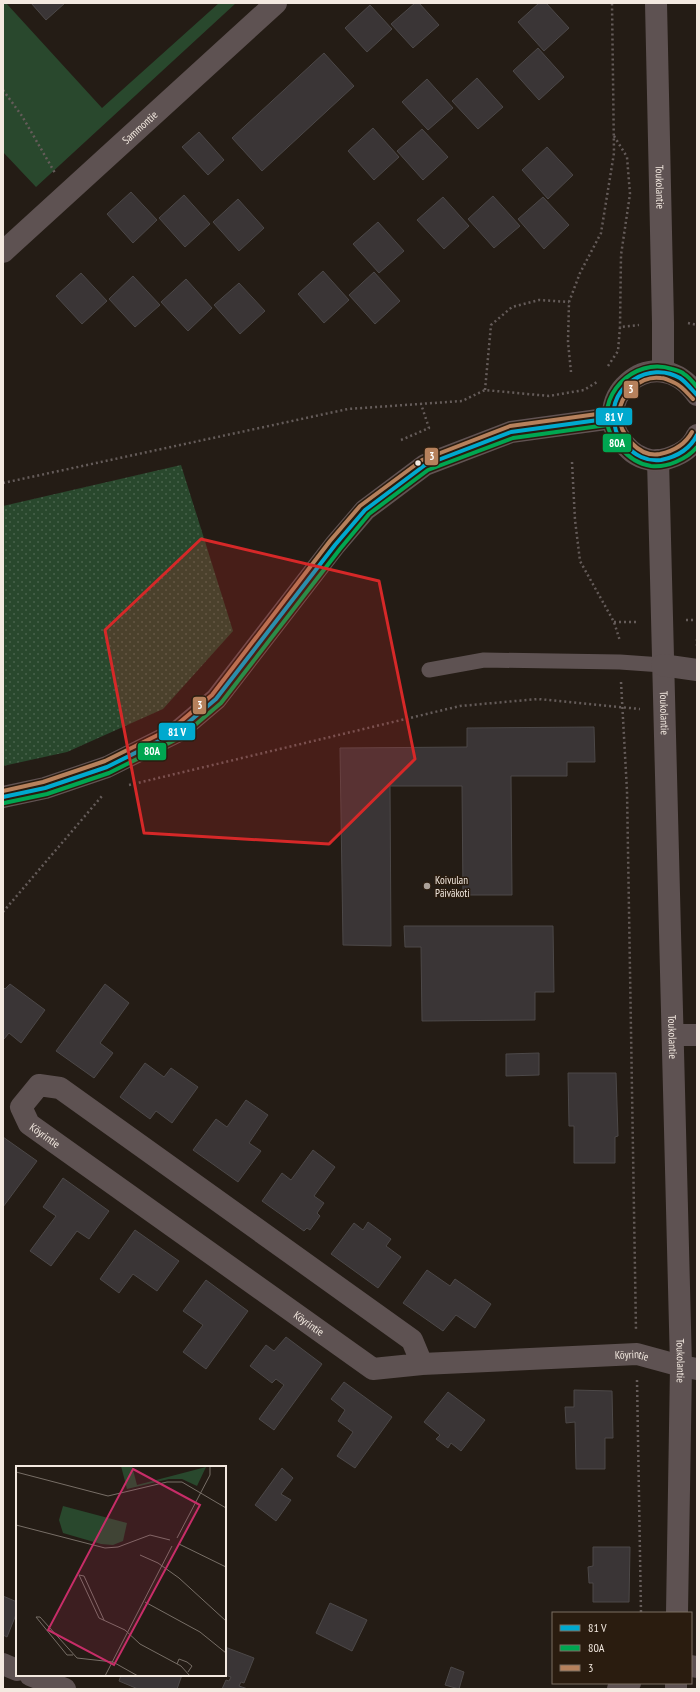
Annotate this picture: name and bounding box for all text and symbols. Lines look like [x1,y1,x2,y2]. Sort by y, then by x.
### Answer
street label: Sammontie [119,107,161,147]
street label: Toukolantie [653,165,668,210]
line badge: 3 [623,380,639,399]
text: 3 [628,382,634,396]
line badge: 81 V [595,407,633,426]
text: 81 V [605,410,623,424]
line badge: 80A [602,433,632,453]
text: 80A [609,436,626,450]
line badge: 3 [424,447,439,466]
text: 3 [429,449,435,463]
unlabelled marker [413,458,423,468]
street label: Toukolantie [657,691,672,736]
line badge: 3 [192,696,207,715]
text: 3 [197,698,203,712]
line badge: 81 V [158,722,196,741]
text: 81 V [168,725,186,739]
line badge: 80A [137,742,167,761]
text: 80A [144,744,161,758]
place label: Koivulan Päiväkoti [435,873,470,900]
marker: Koivulan Päiväkoti [422,881,432,891]
street label: Toukolantie [665,1015,680,1059]
street label: Köyrintie [27,1120,63,1151]
street label: Köyrintie [291,1308,327,1339]
street label: Toukolantie [673,1339,688,1383]
street label: Köyrintie [615,1347,651,1364]
inset map [16,1466,226,1676]
legend [552,1612,692,1684]
text: 81 V [588,1620,607,1635]
text: 80A [588,1640,605,1655]
text: 3 [588,1660,593,1675]

